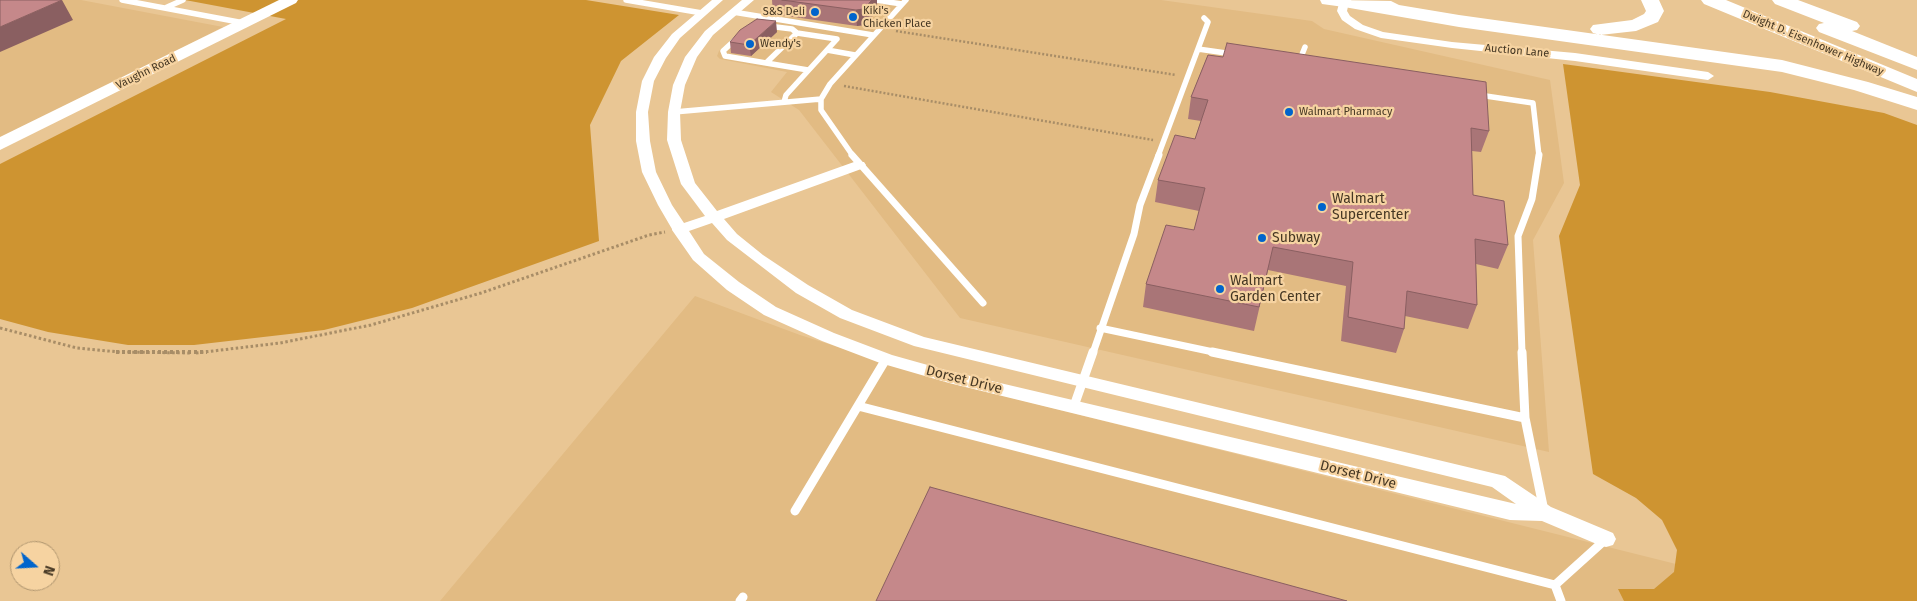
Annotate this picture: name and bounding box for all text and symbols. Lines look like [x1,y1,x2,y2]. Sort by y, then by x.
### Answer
place label: Kiki's Chicken Place [863,4,931,30]
place label: S&S Deli [763,5,805,19]
marker: S&S Deli [809,6,821,18]
street label: Dwight D. Eisenhower Highway [1741,7,1885,79]
marker: Kiki's Chicken Place [847,11,859,23]
place label: Wendy's [760,37,801,51]
marker: Wendy's [744,38,756,50]
street label: Auction Lane [1484,42,1550,60]
street label: Vaughn Road [114,52,178,92]
place label: Walmart Pharmacy [1299,105,1392,119]
marker: Walmart Pharmacy [1283,106,1295,118]
place label: Walmart Supercenter [1332,191,1409,223]
marker: Walmart Supercenter [1316,201,1328,213]
place label: Subway [1272,230,1320,246]
marker: Subway [1256,232,1268,244]
place label: Walmart Garden Center [1230,273,1321,306]
marker: Walmart Garden Center [1214,283,1226,295]
street label: Dorset Drive [924,362,1004,398]
street label: Dorset Drive [1318,457,1398,493]
north arrow [10,541,60,591]
text: N [39,564,58,578]

